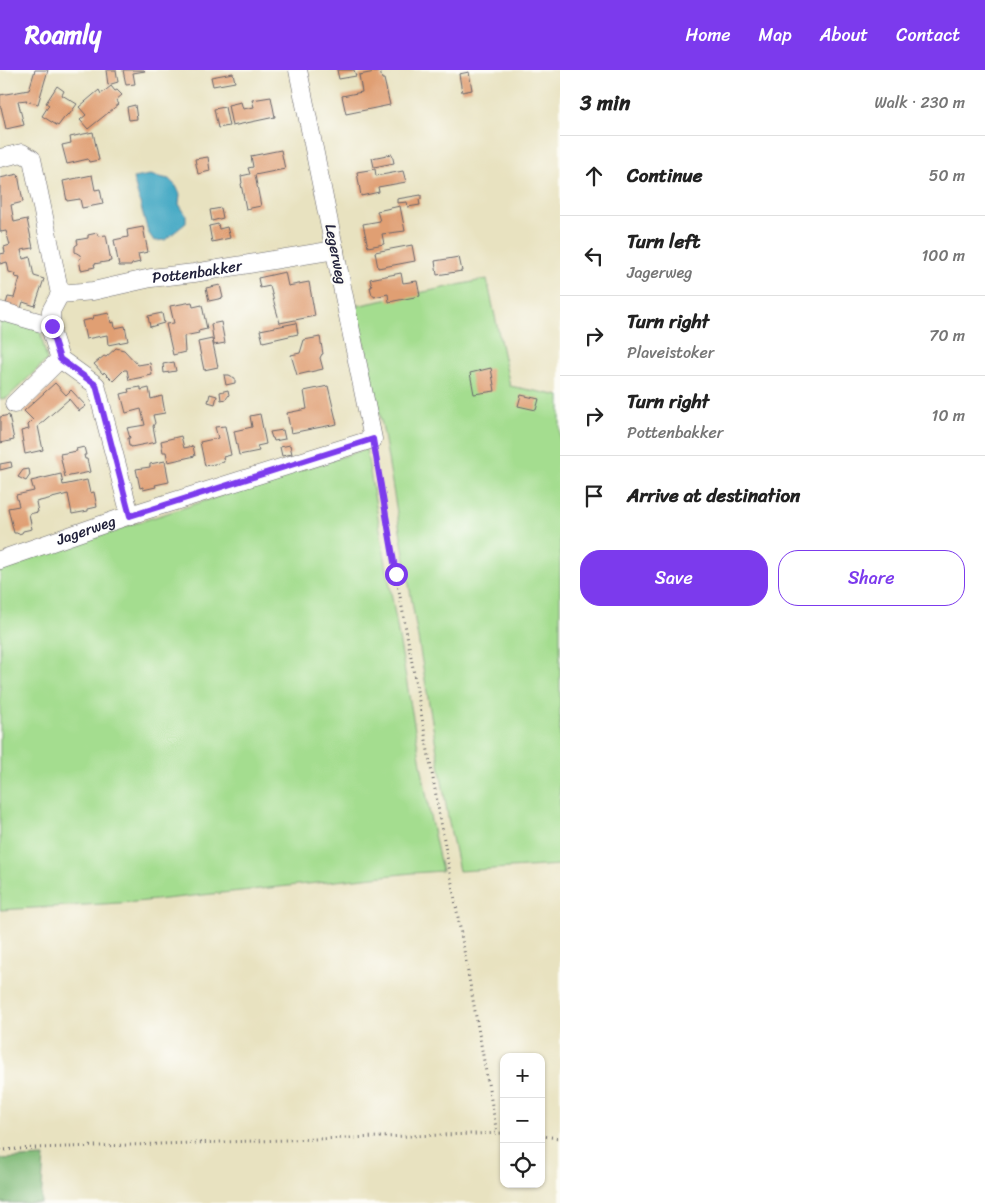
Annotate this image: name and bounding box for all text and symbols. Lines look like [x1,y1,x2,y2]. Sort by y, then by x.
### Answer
text: Roamly [25,14,101,56]
text: Home [686,19,731,51]
text: Map [759,19,792,51]
text: About [820,19,868,51]
text: Contact [896,19,960,51]
text: 3 min [580,84,630,122]
text: Walk · 230 m [874,88,965,117]
text: Continue [627,159,703,192]
text: 50 m [929,161,965,190]
icon: ahead [580,162,608,190]
street label: Legerweg [317,221,355,287]
text: Turn left [627,225,700,258]
text: 100 m [921,241,965,270]
icon: left [580,242,608,270]
street label: Pottenbakker [151,252,245,291]
text: Jagerweg [627,258,692,287]
text: Turn right [627,305,709,338]
route end [41,315,64,338]
text: 70 m [929,321,965,350]
icon: right [580,322,608,350]
text: Plaveistoker [627,338,714,367]
text: Turn right [627,385,709,418]
text: 10 m [932,401,965,430]
icon: right [580,402,608,430]
text: Pottenbakker [627,418,723,447]
text: Arrive at destination [627,479,800,512]
icon: arrive [580,482,608,510]
street label: Jagerweg [52,508,120,553]
button: Save [580,550,768,606]
button: Share [778,550,965,606]
route start [385,563,408,586]
map controls [500,1053,545,1188]
button: + [500,1053,545,1098]
button: − [500,1098,545,1143]
button: locate [500,1143,545,1188]

